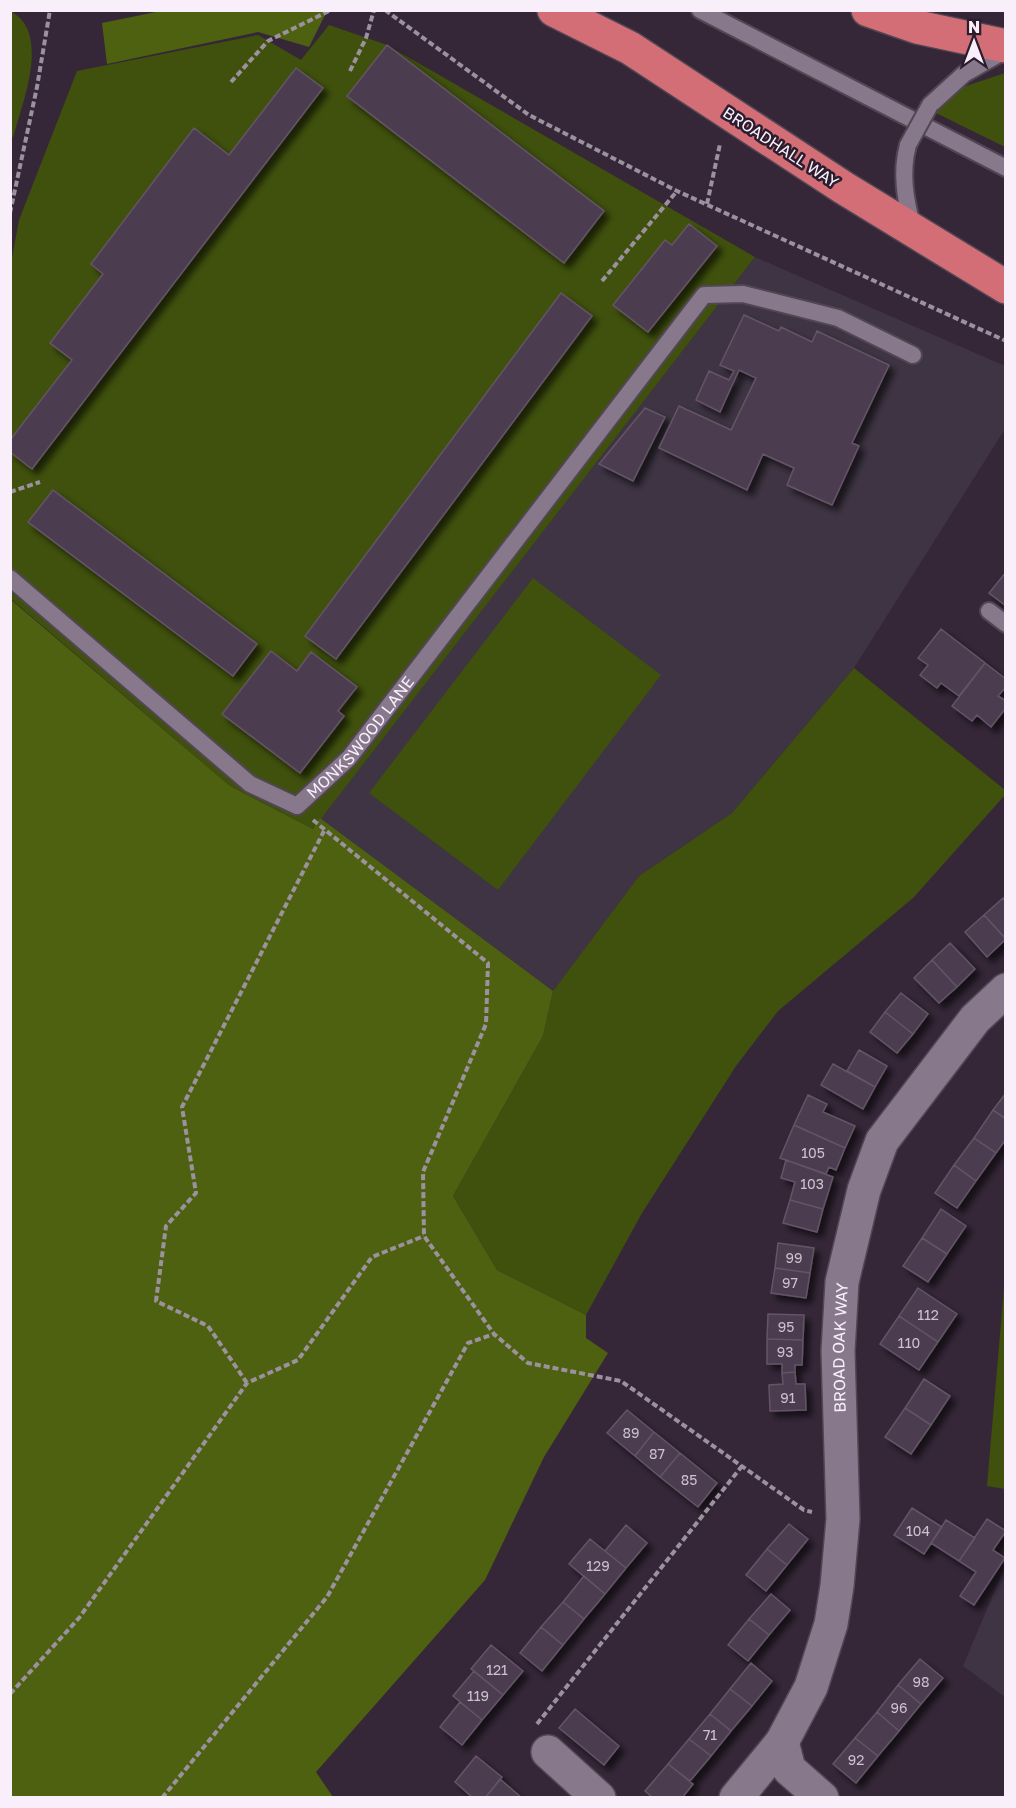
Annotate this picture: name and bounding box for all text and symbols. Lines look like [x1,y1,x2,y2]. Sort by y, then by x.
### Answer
north arrow [944,12,1004,72]
text: N [968,17,980,37]
street label: BROADHALL WAY [719,102,843,192]
street label: MONKSWOOD LANE [302,672,418,802]
house number: 105 [801,1144,825,1161]
house number: 103 [800,1175,824,1192]
house number: 99 [786,1249,802,1266]
house number: 97 [782,1274,798,1291]
street label: BROAD OAK WAY [828,1281,852,1413]
house number: 112 [917,1306,939,1323]
house number: 95 [778,1318,794,1335]
house number: 110 [898,1334,920,1351]
house number: 93 [777,1343,793,1360]
house number: 91 [780,1389,796,1406]
house number: 89 [622,1424,640,1441]
house number: 87 [649,1445,665,1462]
house number: 85 [681,1471,697,1488]
house number: 104 [906,1522,930,1539]
house number: 129 [586,1557,610,1574]
house number: 121 [486,1661,508,1678]
house number: 98 [912,1673,930,1690]
house number: 119 [467,1687,489,1704]
house number: 96 [891,1699,907,1716]
house number: 71 [703,1726,717,1743]
house number: 92 [848,1751,864,1768]

